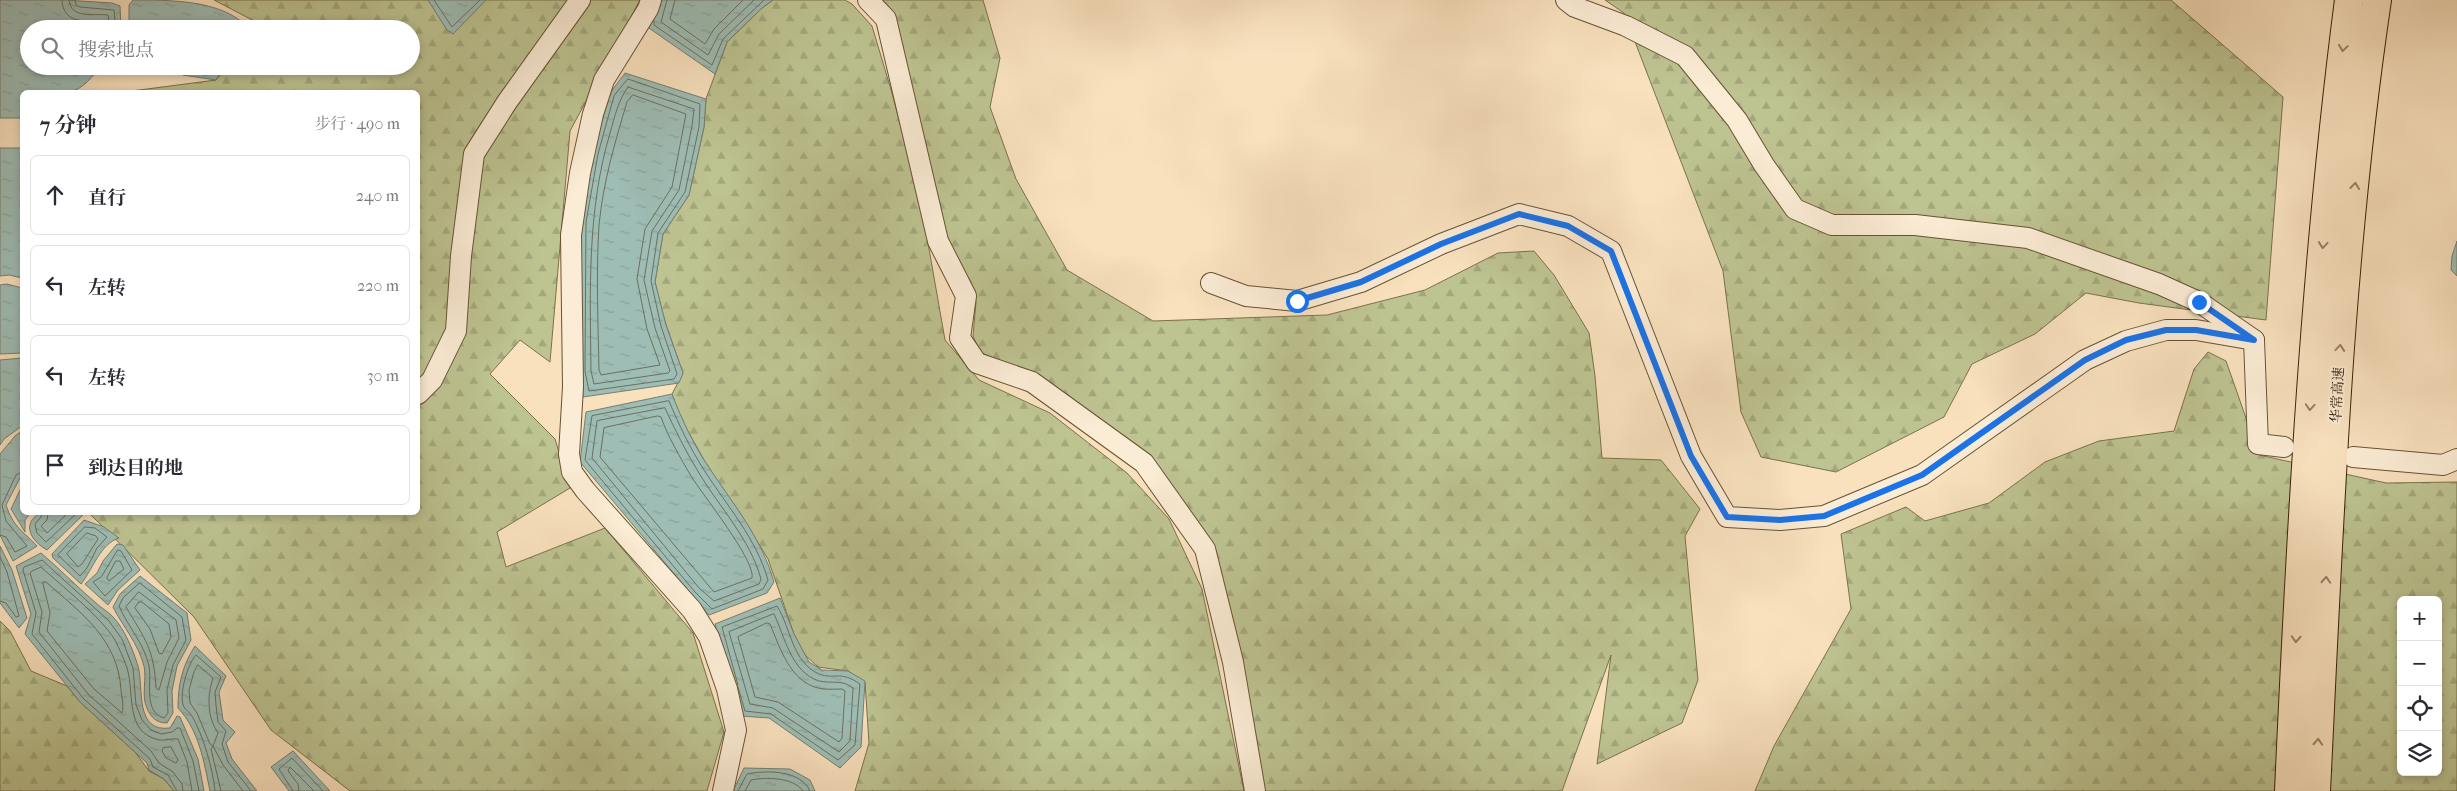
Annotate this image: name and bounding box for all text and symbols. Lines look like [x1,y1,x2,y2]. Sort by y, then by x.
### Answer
search box [20,20,420,75]
icon: search [38,34,66,62]
text: 搜索地点 [78,39,154,61]
one-way arrow [2338,45,2349,53]
text: 7 分钟 [40,113,97,137]
text: 步行 · 490 m [315,114,400,133]
icon: ahead [41,181,69,209]
one-way arrow [2349,182,2360,190]
text: 240 m [356,186,399,205]
text: 直行 [88,187,126,209]
one-way arrow [2317,241,2328,249]
icon: left [41,271,69,299]
text: 220 m [357,276,399,295]
text: 左转 [88,277,126,299]
route start [1286,290,1309,313]
route end [2188,291,2211,314]
one-way arrow [2335,344,2346,352]
icon: left [41,361,69,389]
text: 30 m [367,366,399,385]
text: 左转 [88,367,126,389]
street label: 华常高速 [2328,367,2347,423]
one-way arrow [2305,403,2316,411]
icon: arrive [41,451,69,479]
text: 到达目的地 [88,457,183,479]
one-way arrow [2321,576,2332,584]
map controls [2397,596,2442,776]
button: + [2397,596,2442,641]
one-way arrow [2290,635,2301,643]
button: − [2397,641,2442,686]
button: locate [2397,686,2442,731]
button: layers [2397,731,2442,776]
one-way arrow [2313,738,2324,746]

